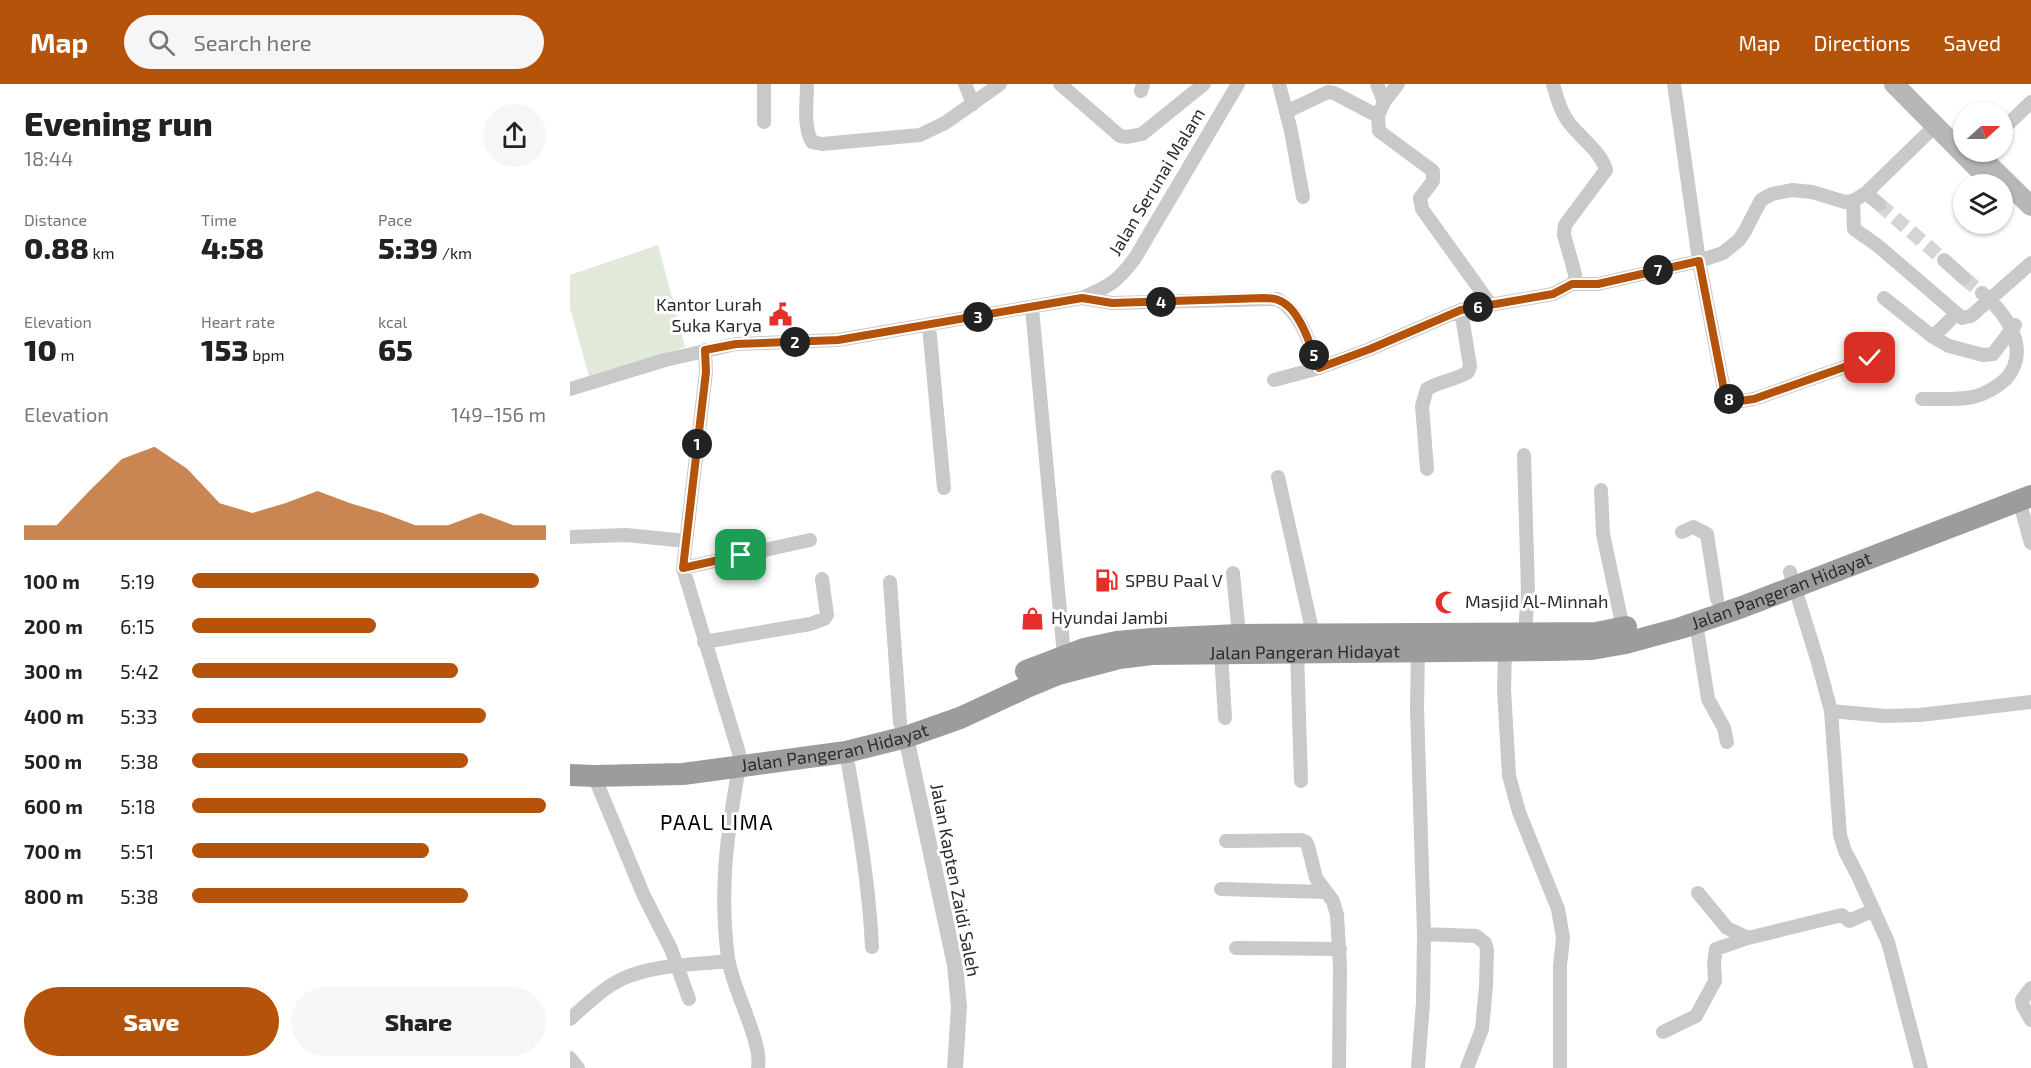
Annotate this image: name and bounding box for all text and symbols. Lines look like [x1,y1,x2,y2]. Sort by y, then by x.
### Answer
search box [124,15,544,69]
text: Map [30,25,88,59]
icon: search [145,26,178,59]
text: Search here [193,29,312,55]
text: Map [1738,30,1781,55]
text: Directions [1814,30,1910,55]
text: Saved [1943,30,2001,55]
north arrow [1953,102,2013,162]
map controls [1953,102,2013,234]
text: Evening run [24,103,213,143]
button: share [483,104,546,167]
street label: Jalan Serunai Malam [1103,104,1209,259]
text: 18:44 [24,146,73,170]
button: layers [1953,174,2013,234]
text: Distance [24,210,87,229]
text: Time [201,210,237,229]
text: Pace [378,210,412,229]
text: 0.88 [24,229,89,265]
text: 4:58 [201,229,264,265]
text: 5:39 [378,229,438,265]
text: km [89,243,115,262]
text: /km [438,243,472,262]
pin: 7 [1643,255,1673,285]
text: 7 [1654,260,1662,279]
pin: 4 [1146,287,1176,317]
text: 4 [1156,292,1166,311]
pin: 6 [1463,292,1493,322]
place label: Kantor Lurah Suka Karya [656,293,762,336]
text: 6 [1473,297,1483,316]
public building icon: Kantor Lurah Suka Karya [767,302,793,328]
pin: 3 [963,302,993,332]
text: 3 [973,307,983,326]
text: Elevation [24,312,92,331]
text: Heart rate [201,312,275,331]
text: kcal [378,312,407,331]
pin: 2 [780,327,810,357]
text: 10 [24,331,57,367]
text: 153 [201,331,249,367]
text: 65 [378,331,413,367]
text: 2 [790,332,800,351]
pin [1844,332,1895,383]
pin: 5 [1299,340,1329,370]
icon: check [1853,341,1886,374]
text: m [57,345,75,364]
text: bpm [249,345,285,364]
text: 5 [1310,345,1318,364]
pin: 8 [1714,384,1744,414]
text: 8 [1724,389,1734,408]
text: Elevation [24,402,109,426]
text: 149–156 m [451,402,546,426]
pin: 1 [682,429,712,459]
text: 1 [694,434,700,453]
pin [715,529,766,580]
icon: arrive [724,538,757,571]
street label: Jalan Pangeran Hidayat [1688,546,1875,634]
fuel station icon: SPBU Paal V [1094,568,1120,594]
text: 100 m [24,569,80,593]
text: 5:19 [120,569,155,593]
place label: SPBU Paal V [1125,569,1223,591]
mosque icon: Masjid Al-Minnah [1434,589,1460,615]
place label: Masjid Al-Minnah [1465,590,1608,612]
shop icon: Hyundai Jambi [1020,605,1046,631]
place label: Hyundai Jambi [1051,606,1168,628]
text: 200 m [24,614,83,638]
text: 6:15 [120,614,155,638]
street label: Jalan Pangeran Hidayat [1209,640,1400,663]
text: 300 m [24,659,83,683]
text: 5:42 [120,659,159,683]
text: 400 m [24,704,84,728]
text: 5:33 [120,704,158,728]
street label: Jalan Pangeran Hidayat [739,718,931,776]
text: 500 m [24,749,82,773]
text: 5:38 [120,749,159,773]
street label: Jalan Kapten Zaidi Saleh [926,781,986,978]
text: 600 m [24,794,83,818]
text: 5:18 [120,794,156,818]
district label: PAAL LIMA [660,809,774,834]
text: 700 m [24,839,82,863]
text: 5:51 [120,839,154,863]
text: 800 m [24,884,84,908]
text: 5:38 [120,884,159,908]
button: Save [24,987,279,1056]
button: Share [291,987,546,1056]

